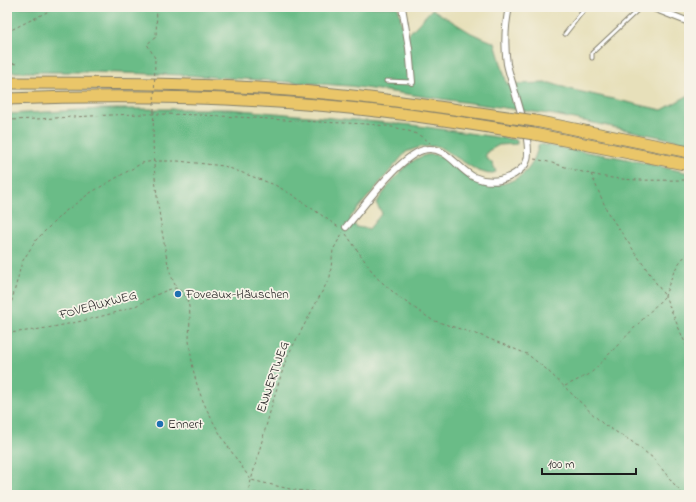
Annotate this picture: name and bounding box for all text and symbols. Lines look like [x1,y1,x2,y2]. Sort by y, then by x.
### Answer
place label: Foveaux-Häuschen [185,285,289,304]
street label: FOVEAUXWEG [56,286,139,325]
marker: Foveaux-Häuschen [173,289,183,299]
street label: ENNERTWEG [252,339,294,415]
place label: Ennert [168,415,204,434]
marker: Ennert [155,419,165,429]
scale bar [542,450,636,476]
text: 100 m [548,456,575,474]

